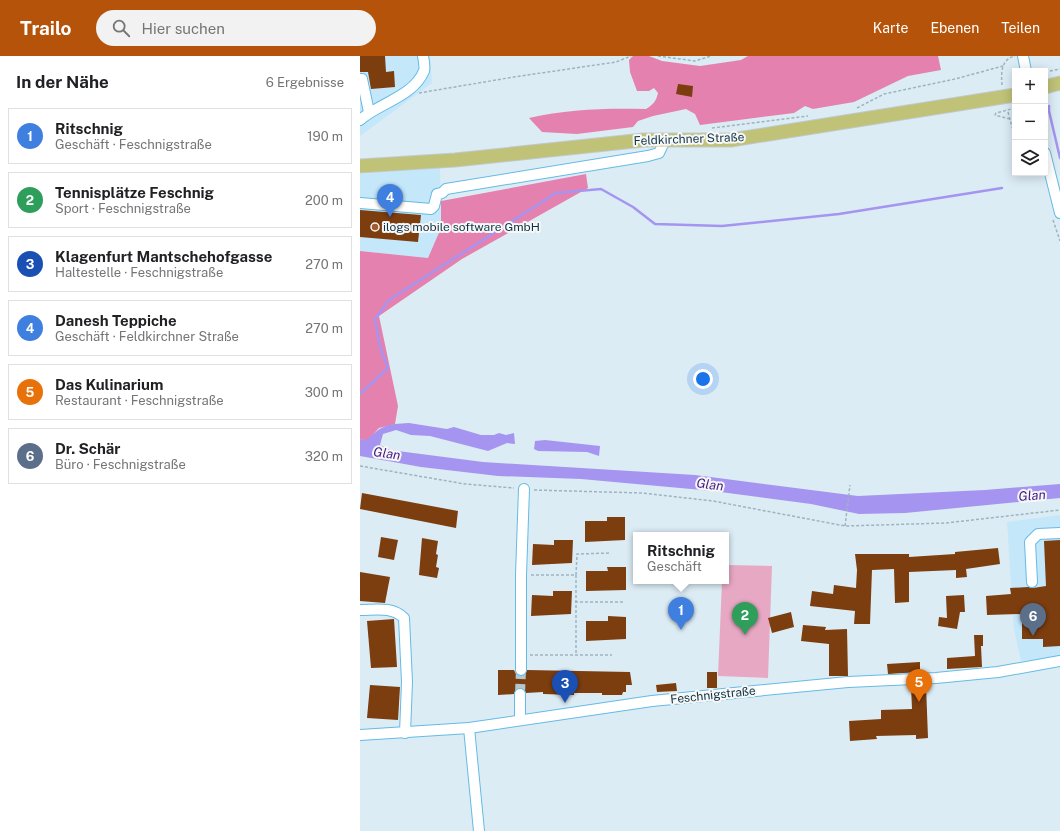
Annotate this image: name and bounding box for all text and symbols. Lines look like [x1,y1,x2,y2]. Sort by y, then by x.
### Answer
search box [96,10,376,46]
text: Trailo [20,17,72,39]
icon: search [110,17,132,39]
text: Hier suchen [142,20,225,37]
text: Karte [873,20,908,36]
text: Ebenen [930,20,979,36]
text: Teilen [1001,20,1040,36]
map controls [1012,68,1048,176]
button: + [1012,68,1048,104]
text: In der Nähe [16,72,109,92]
text: 6 Ergebnisse [266,75,344,90]
button: − [1012,104,1048,140]
text: Ritschnig [55,120,123,137]
text: 1 [27,129,33,144]
text: 190 m [307,129,343,144]
street label: Feldkirchner Straße [633,130,745,148]
text: Geschäft · Feschnigstraße [55,137,212,152]
button: layers [1012,140,1048,176]
text: Tennisplätze Feschnig [55,184,214,201]
pin: 4 [377,184,403,217]
text: 2 [26,193,34,208]
text: 200 m [305,193,343,208]
text: Sport · Feschnigstraße [55,201,191,216]
place label: ilogs mobile software GmbH [383,220,540,234]
marker: ilogs mobile software GmbH [370,222,380,232]
text: Klagenfurt Mantschehofgasse [55,248,272,265]
text: 3 [26,257,34,272]
text: 270 m [305,257,343,272]
text: Haltestelle · Feschnigstraße [55,265,223,280]
text: Danesh Teppiche [55,312,177,329]
text: 4 [26,321,34,336]
text: 270 m [305,321,343,336]
text: Geschäft · Feldkirchner Straße [55,329,239,344]
your location [693,369,713,389]
text: Das Kulinarium [55,376,163,393]
text: 5 [26,385,34,400]
text: 300 m [305,385,343,400]
text: Restaurant · Feschnigstraße [55,393,224,408]
text: Dr. Schär [55,440,121,457]
water label: Glan [372,444,401,463]
text: 6 [26,449,34,464]
text: 320 m [305,449,343,464]
text: Büro · Feschnigstraße [55,457,186,472]
water label: Glan [696,475,724,494]
water label: Glan [1018,487,1046,504]
popup [633,532,729,584]
text: Ritschnig [647,542,715,559]
text: Geschäft [647,559,702,574]
pin: 1 [668,597,694,630]
pin: 2 [732,602,758,635]
pin: 6 [1020,603,1046,636]
pin: 5 [906,669,932,702]
pin: 3 [552,670,578,703]
street label: Feschnigstraße [670,684,757,706]

